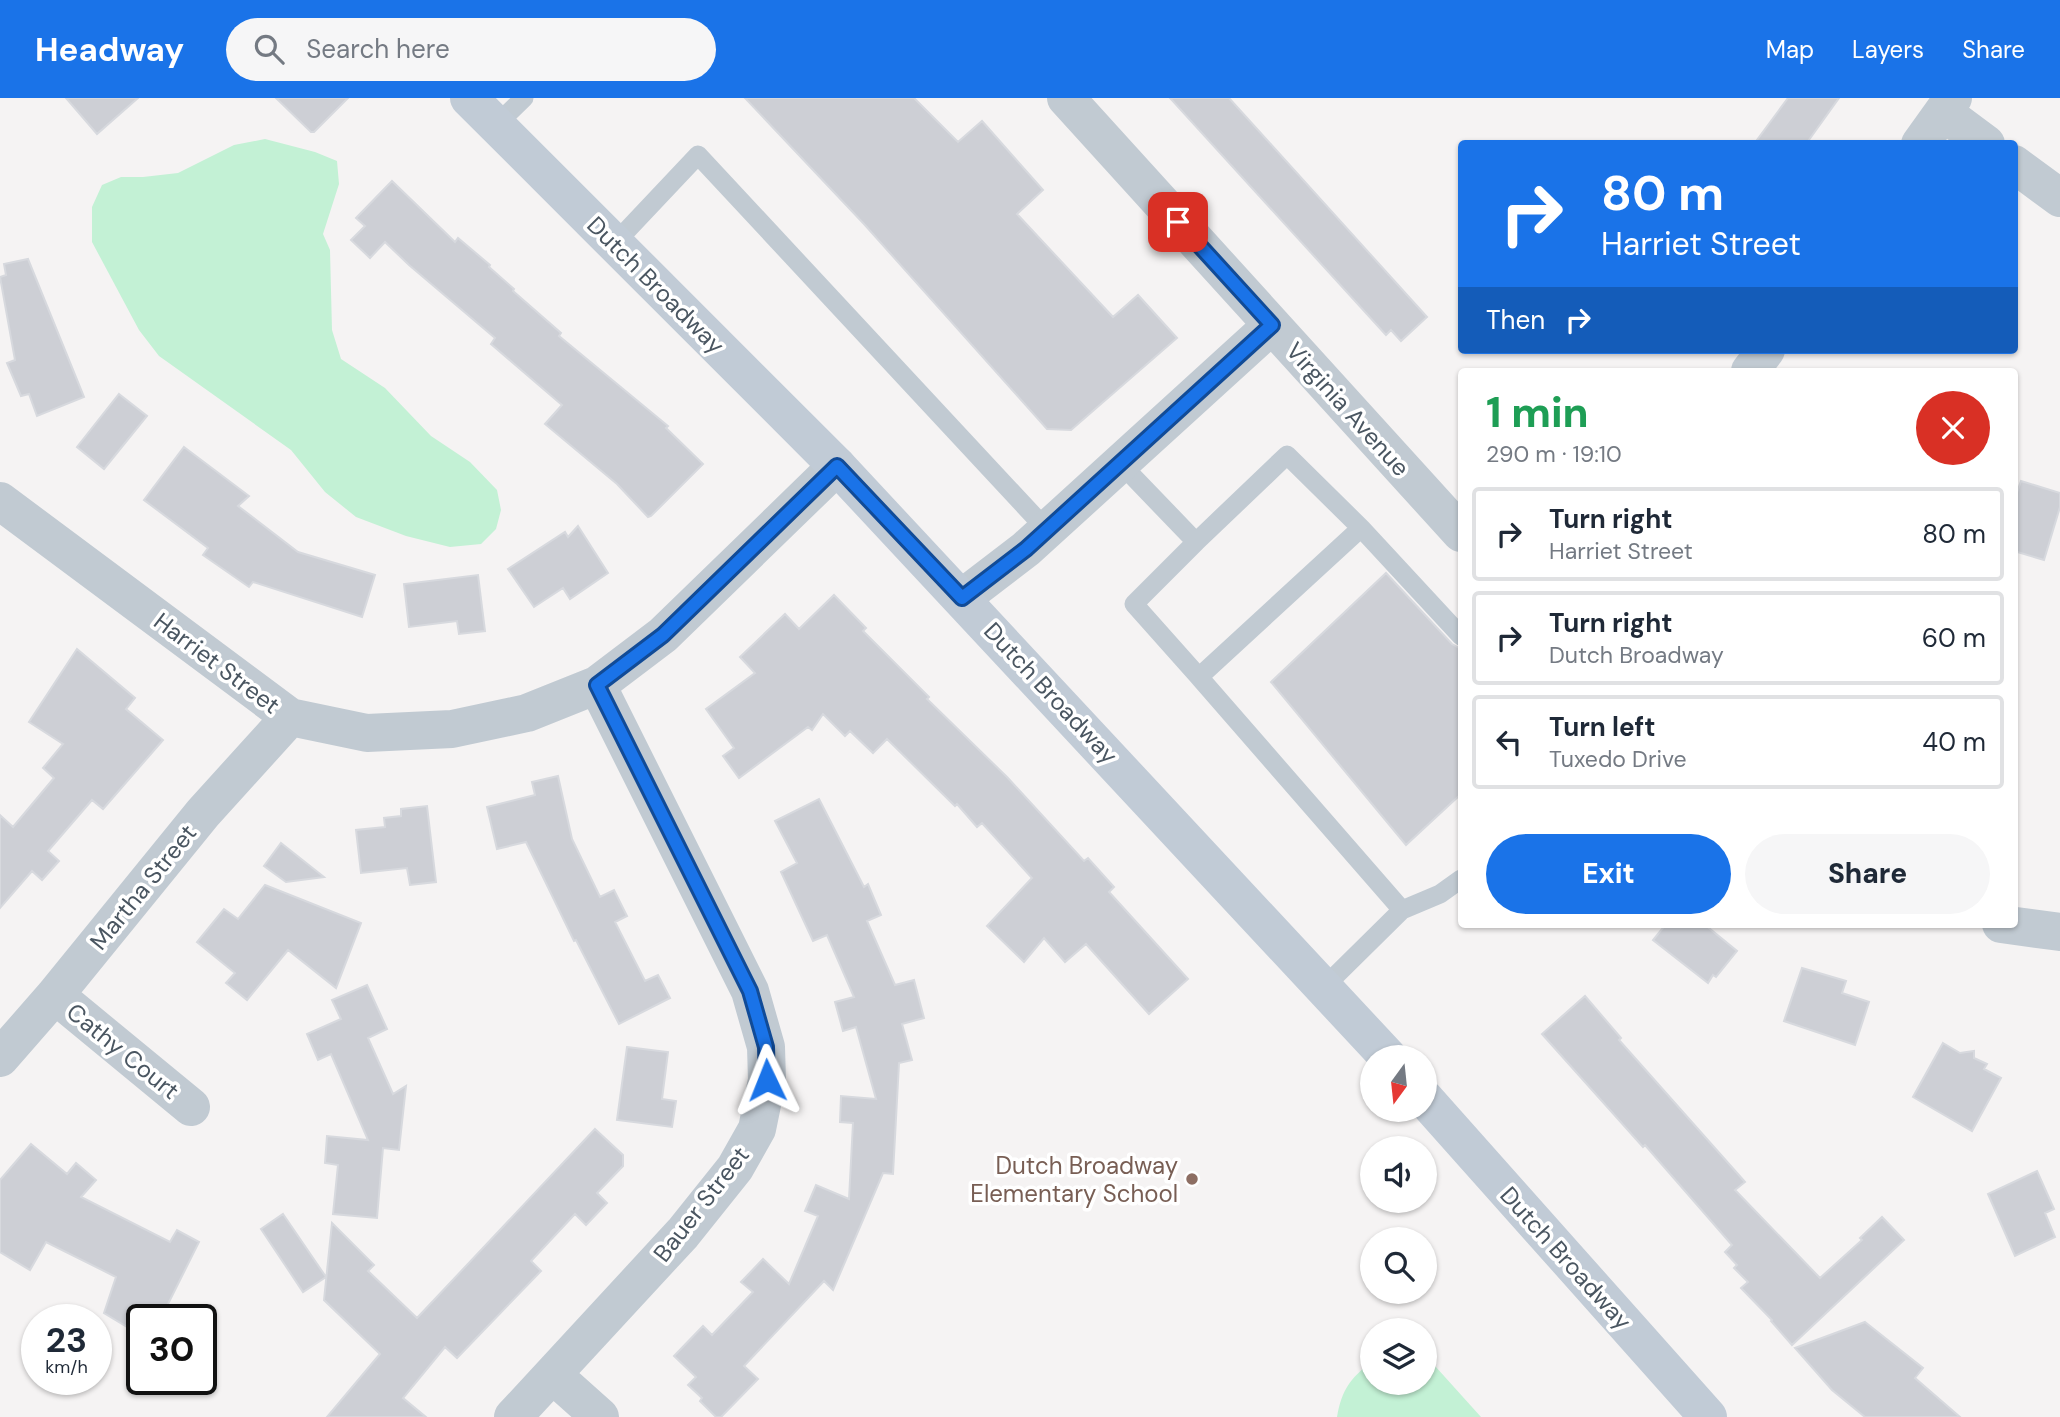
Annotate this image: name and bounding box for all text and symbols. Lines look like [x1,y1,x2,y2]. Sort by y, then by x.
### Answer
search box [226,18,716,81]
text: Headway [35,28,184,71]
icon: search [250,30,288,68]
text: Search here [306,32,450,66]
text: Map [1766,34,1814,65]
text: Layers [1852,34,1924,65]
text: Share [1962,34,2025,65]
text: 80 m [1601,161,1724,225]
icon: right [1486,168,1577,259]
pin [1148,192,1208,252]
icon: arrive [1159,203,1197,241]
street label: Dutch Broadway [581,210,731,360]
text: Harriet Street [1601,223,1801,265]
icon: right [1559,301,1597,339]
text: Then [1486,303,1545,337]
street label: Virginia Avenue [1280,335,1416,483]
text: 1 min [1486,385,1589,440]
button: close [1916,391,1990,465]
text: 290 m · 19:10 [1486,439,1622,469]
text: Turn right [1549,502,1673,536]
icon: right [1490,515,1528,553]
text: 80 m [1922,517,1986,551]
text: Harriet Street [1549,536,1693,566]
street label: Harriet Street [148,605,286,721]
text: Turn right [1549,606,1673,640]
street label: Dutch Broadway [977,616,1125,770]
icon: right [1490,619,1528,657]
text: 60 m [1922,621,1986,655]
text: Dutch Broadway [1549,640,1724,670]
text: Turn left [1549,710,1656,744]
icon: left [1490,723,1528,761]
text: 40 m [1922,725,1986,759]
text: Tuxedo Drive [1549,744,1687,774]
street label: Martha Street [83,818,203,956]
button: Exit [1486,834,1731,914]
button: Share [1745,834,1990,914]
street label: Cathy Court [60,996,186,1106]
position arrow [730,1043,804,1117]
north arrow [1360,1045,1437,1122]
map controls [1360,1045,1437,1395]
button: sound [1360,1136,1437,1213]
street label: Bauer Street [646,1140,756,1268]
place label: Dutch Broadway Elementary School [970,1150,1178,1209]
marker: Dutch Broadway Elementary School [1184,1171,1200,1187]
street label: Dutch Broadway [1493,1180,1639,1336]
button: search [1360,1227,1437,1304]
speed limit sign: 30 [126,1304,217,1395]
text: 23 [46,1317,87,1363]
button: layers [1360,1318,1437,1395]
text: km/h [45,1355,88,1379]

